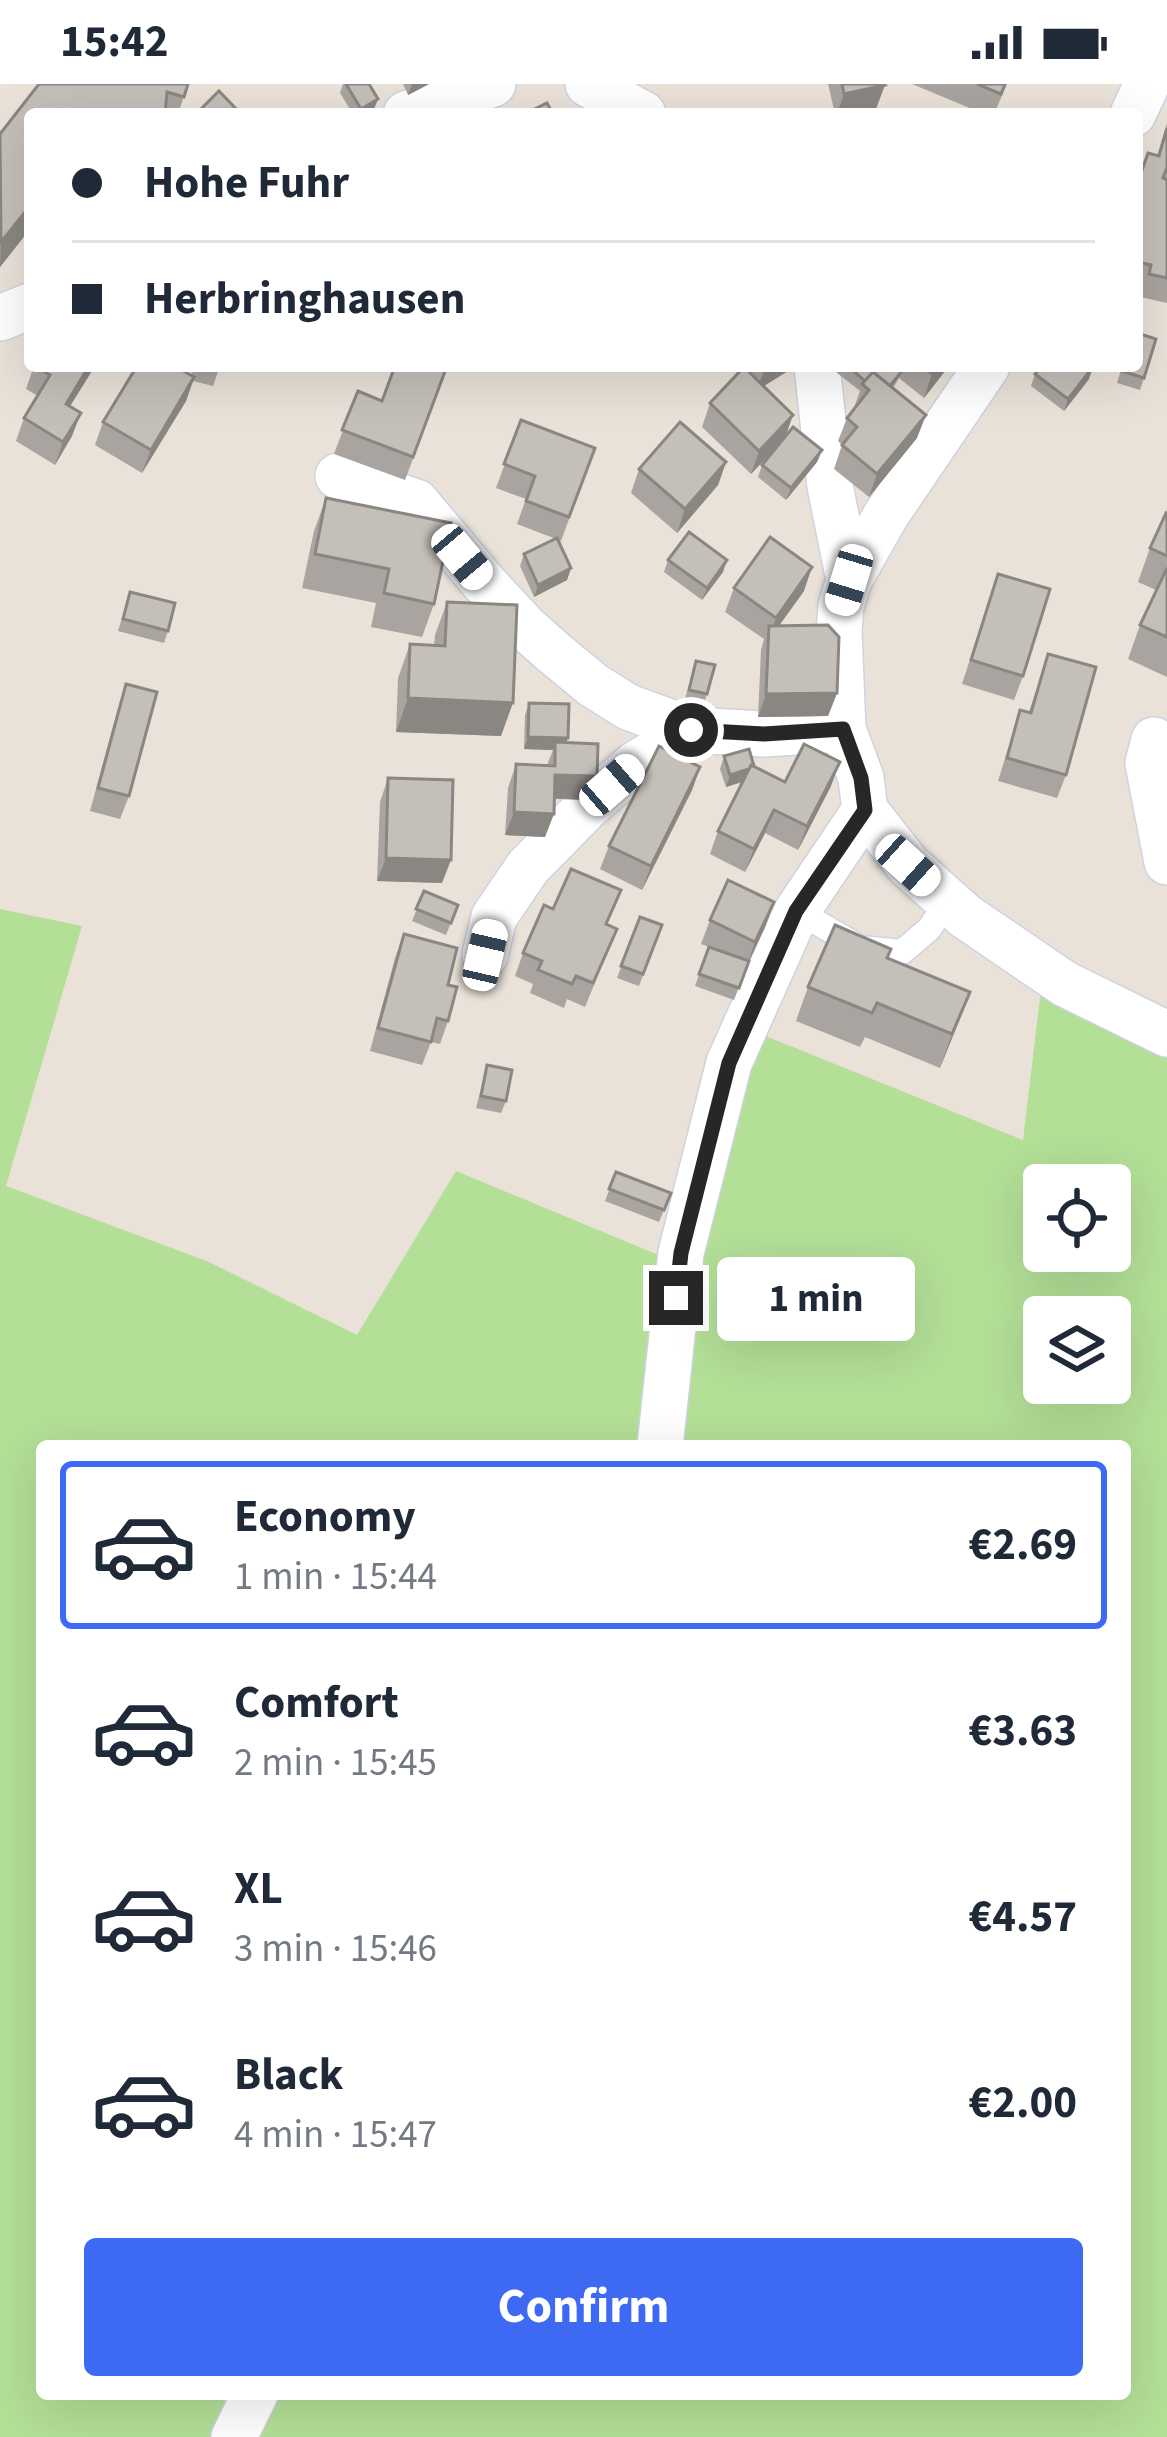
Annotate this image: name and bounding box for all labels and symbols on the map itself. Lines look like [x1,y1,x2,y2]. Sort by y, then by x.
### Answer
car [425,518,499,596]
car [821,540,877,620]
route start [664,703,718,757]
car [573,748,651,822]
car [869,828,947,902]
car [459,916,511,994]
callout: 1 min [718,1256,916,1340]
route end [649,1271,703,1325]

